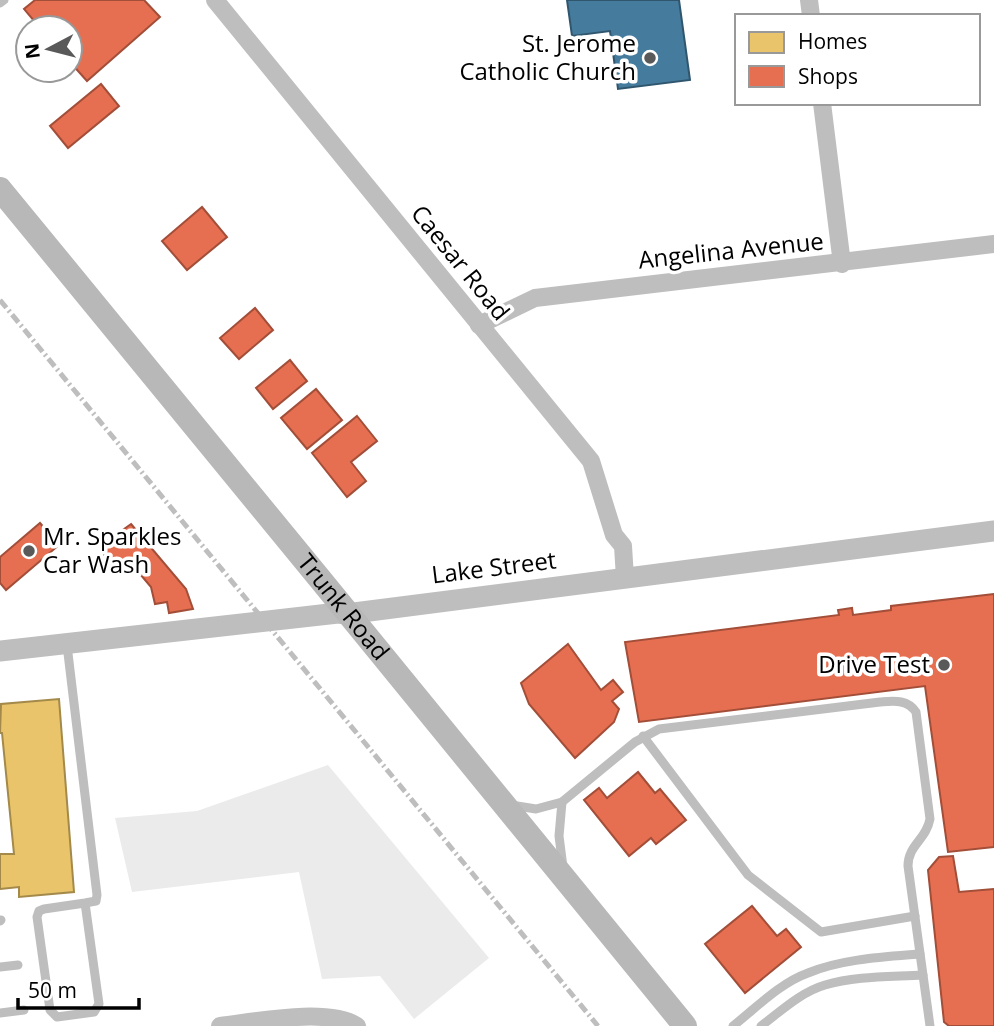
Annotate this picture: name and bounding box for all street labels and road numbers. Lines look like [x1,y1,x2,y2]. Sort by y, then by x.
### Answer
street label: Caesar Road [404,197,518,327]
street label: Angelina Avenue [636,223,825,276]
street label: Lake Street [430,543,558,591]
street label: Trunk Road [291,546,398,667]

